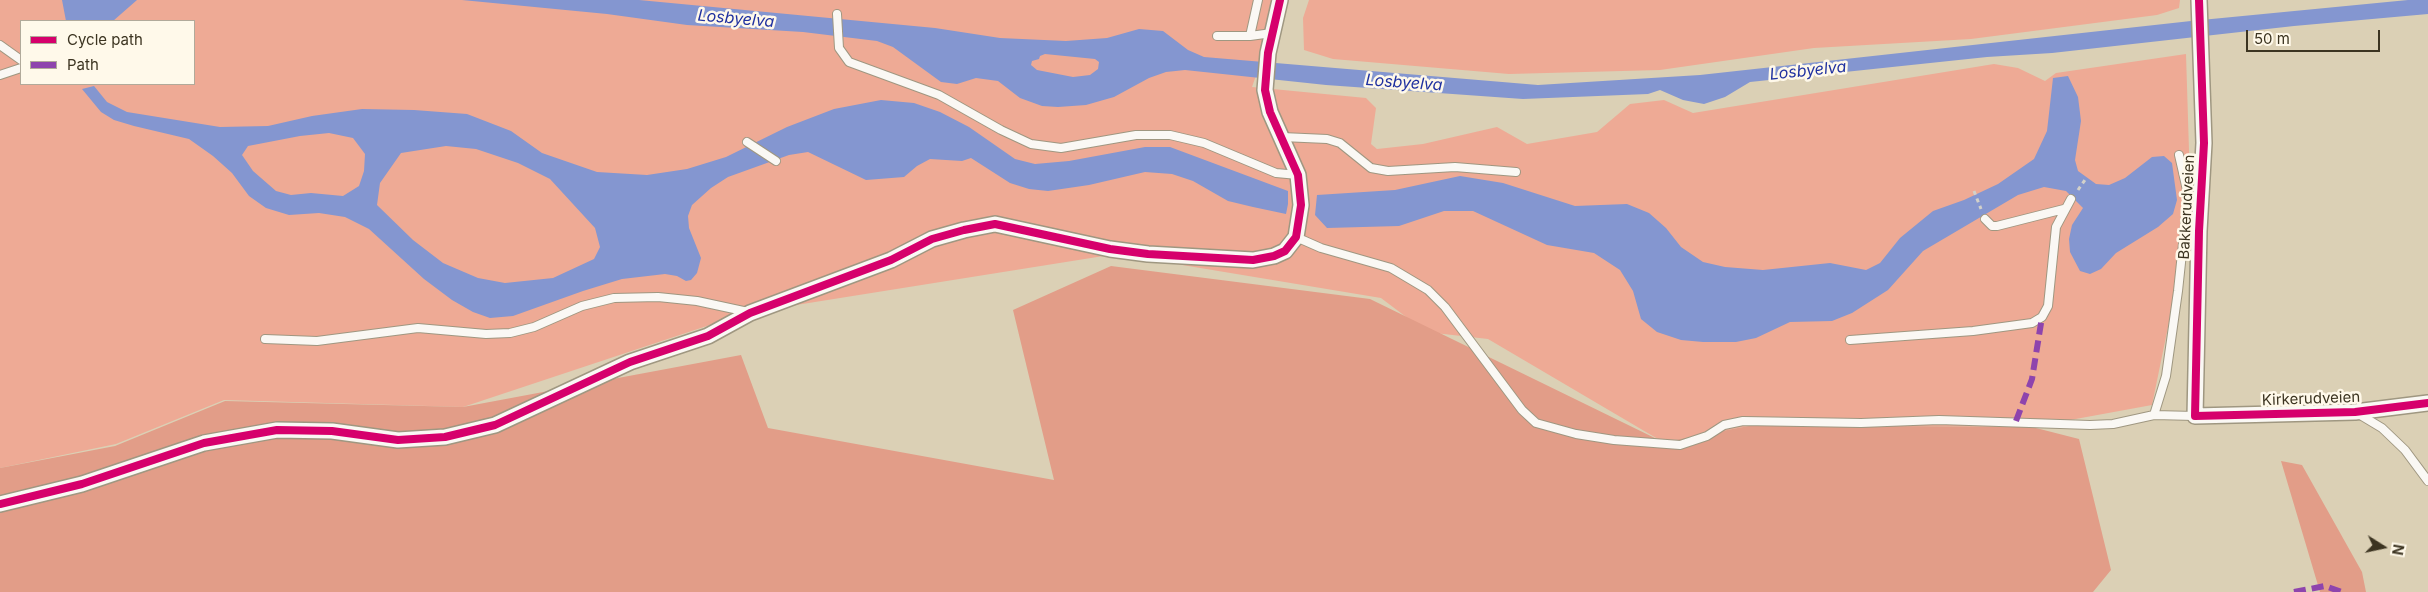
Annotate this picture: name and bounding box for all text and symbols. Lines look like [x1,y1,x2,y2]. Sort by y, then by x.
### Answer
water label: Losbyelva [697,6,775,32]
legend [20,20,195,85]
scale bar [2248,20,2382,52]
text: 50 m [2254,29,2290,48]
text: Cycle path [67,30,143,49]
text: Path [67,55,99,74]
water label: Losbyelva [1769,57,1847,85]
water label: Losbyelva [1365,71,1443,95]
street label: Bakkerudveien [2175,154,2199,260]
street label: Kirkerudveien [2262,388,2360,410]
north arrow [2358,522,2408,572]
text: N [2389,543,2408,556]

